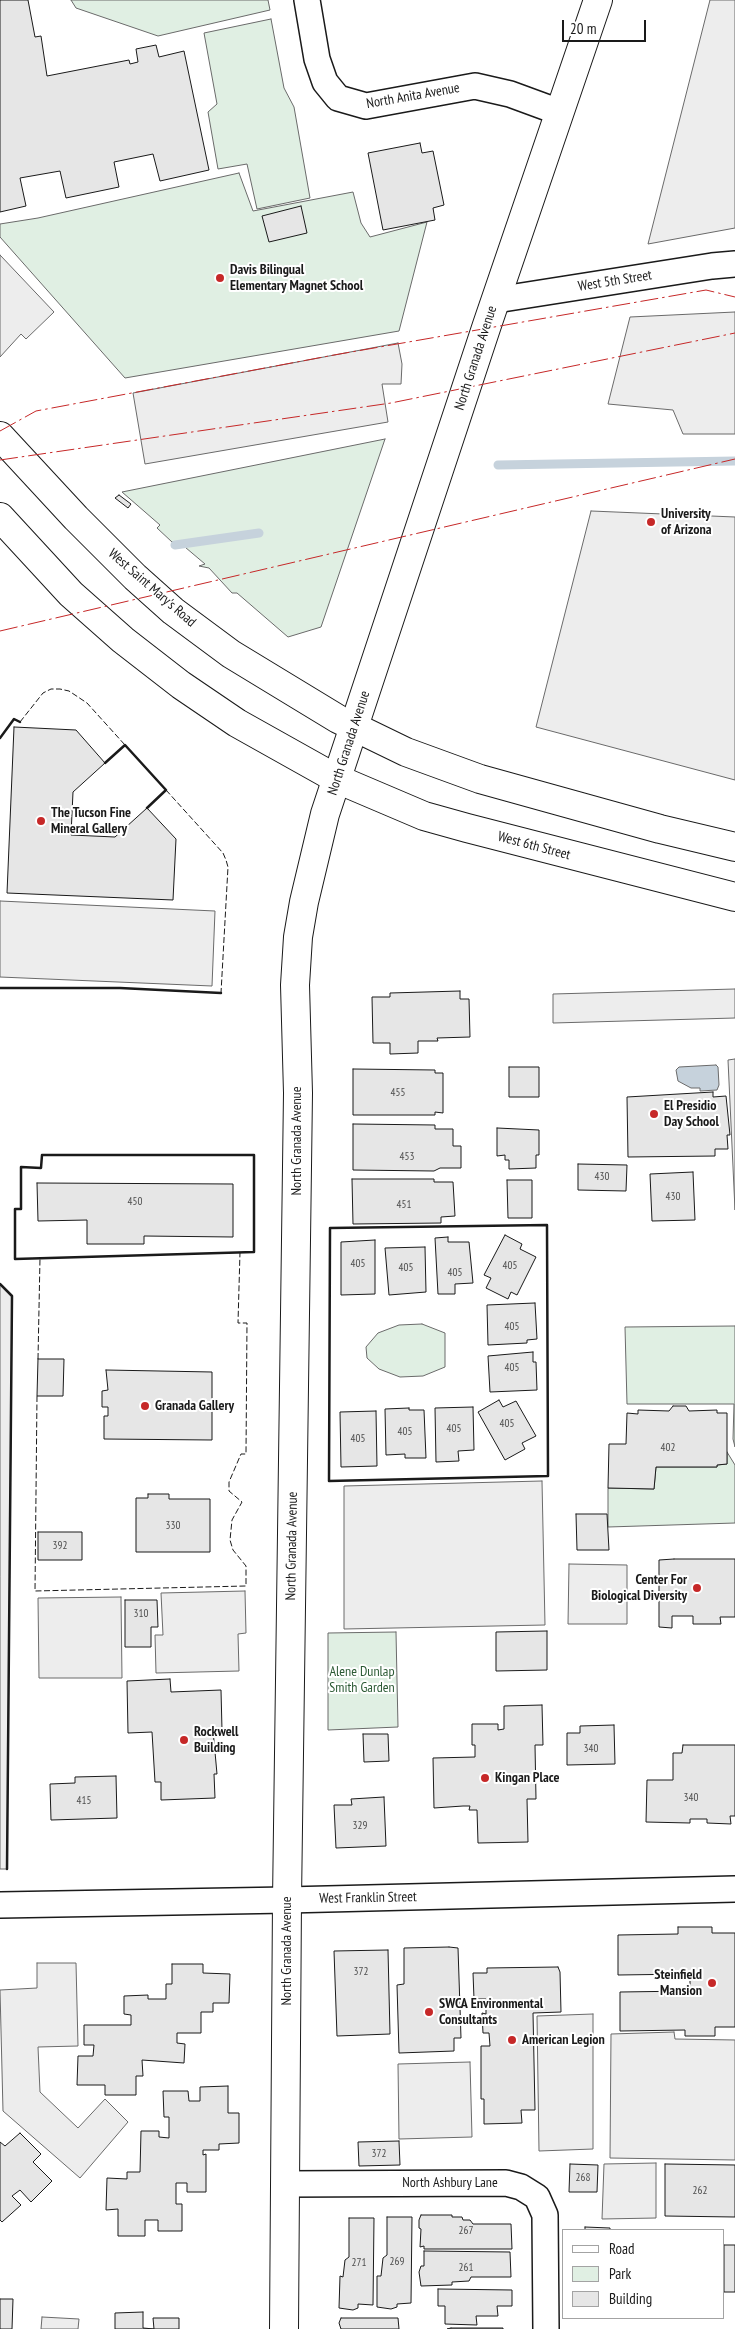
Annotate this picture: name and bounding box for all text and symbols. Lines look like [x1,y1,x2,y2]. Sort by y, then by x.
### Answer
scale bar [565,10,649,42]
text: 20 m [570,19,596,38]
street label: North Anita Avenue [365,80,461,112]
place label: Davis Bilingual Elementary Magnet School [230,262,363,294]
street label: West 5th Street [577,267,653,295]
marker: Davis Bilingual Elementary Magnet School [214,272,226,284]
street label: North Granada Avenue [451,304,501,412]
place label: University of Arizona [661,506,712,538]
marker: University of Arizona [645,516,657,528]
street label: West Saint Mary's Road [105,545,199,631]
street label: North Granada Avenue [324,689,374,797]
place label: The Tucson Fine Mineral Gallery [51,805,131,838]
marker: The Tucson Fine Mineral Gallery [35,815,47,827]
street label: West 6th Street [496,828,572,864]
house number: 455 [391,1086,405,1100]
street label: North Granada Avenue [289,1087,305,1195]
place label: El Presidio Day School [664,1098,719,1130]
marker: El Presidio Day School [648,1108,660,1120]
house number: 453 [400,1150,414,1164]
house number: 430 [595,1170,609,1184]
house number: 430 [666,1190,680,1204]
house number: 450 [128,1195,142,1209]
house number: 451 [397,1198,411,1212]
house number: 405 [351,1257,365,1271]
house number: 405 [503,1259,517,1273]
house number: 405 [399,1261,413,1275]
house number: 405 [448,1266,462,1280]
house number: 405 [505,1320,519,1334]
house number: 405 [505,1361,519,1375]
place label: Granada Gallery [155,1398,234,1414]
marker: Granada Gallery [139,1400,151,1412]
house number: 405 [500,1417,514,1431]
house number: 405 [447,1422,461,1436]
house number: 405 [398,1425,412,1439]
house number: 405 [351,1432,365,1446]
house number: 402 [661,1441,675,1455]
street label: North Granada Avenue [283,1491,301,1601]
house number: 330 [166,1519,180,1533]
house number: 392 [53,1539,67,1553]
place label: Center For Biological Diversity [591,1572,687,1604]
marker: Center For Biological Diversity [691,1582,703,1594]
house number: 310 [134,1607,148,1621]
park label: Alene Dunlap Smith Garden [329,1664,395,1696]
place label: Rockwell Building [194,1724,238,1756]
marker: Rockwell Building [178,1734,190,1746]
house number: 340 [584,1742,598,1756]
place label: Kingan Place [495,1770,559,1786]
marker: Kingan Place [479,1772,491,1784]
house number: 340 [684,1791,698,1805]
house number: 415 [77,1794,91,1808]
house number: 329 [353,1819,367,1833]
street label: West Franklin Street [319,1889,417,1907]
street label: North Granada Avenue [279,1897,295,2005]
house number: 372 [354,1965,368,1979]
place label: Steinfield Mansion [654,1967,702,2000]
marker: Steinfield Mansion [706,1977,718,1989]
place label: SWCA Environmental Consultants [439,1996,543,2028]
marker: SWCA Environmental Consultants [423,2006,435,2018]
place label: American Legion [522,2032,605,2048]
marker: American Legion [506,2034,518,2046]
house number: 372 [372,2147,386,2161]
house number: 268 [576,2171,590,2185]
street label: North Ashbury Lane [402,2175,498,2191]
house number: 262 [693,2184,707,2198]
house number: 267 [459,2224,473,2238]
legend [562,2229,725,2319]
text: Road [609,2239,635,2258]
house number: 269 [390,2255,404,2269]
house number: 271 [352,2256,366,2270]
house number: 261 [459,2261,473,2275]
text: Park [609,2264,631,2283]
text: Building [609,2289,652,2308]

